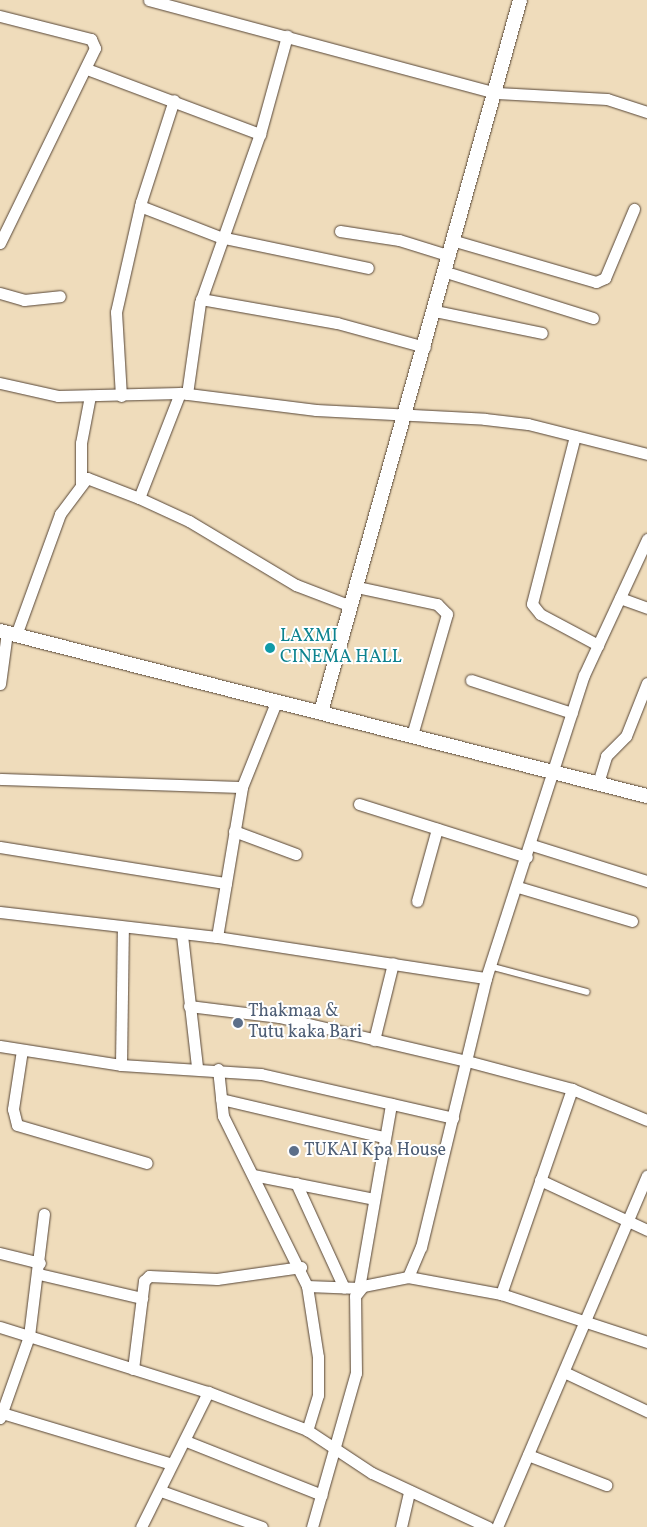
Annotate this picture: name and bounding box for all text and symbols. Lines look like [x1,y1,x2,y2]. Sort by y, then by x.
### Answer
place label: LAXMI CINEMA HALL [280,627,402,670]
marker: LAXMI CINEMA HALL [264,642,276,654]
place label: Thakmaa & Tutu kaka Bari [248,1002,362,1044]
marker: Thakmaa & Tutu kaka Bari [232,1017,244,1029]
place label: TUKAI Kpa House [304,1140,446,1162]
marker: TUKAI Kpa House [288,1145,300,1157]

